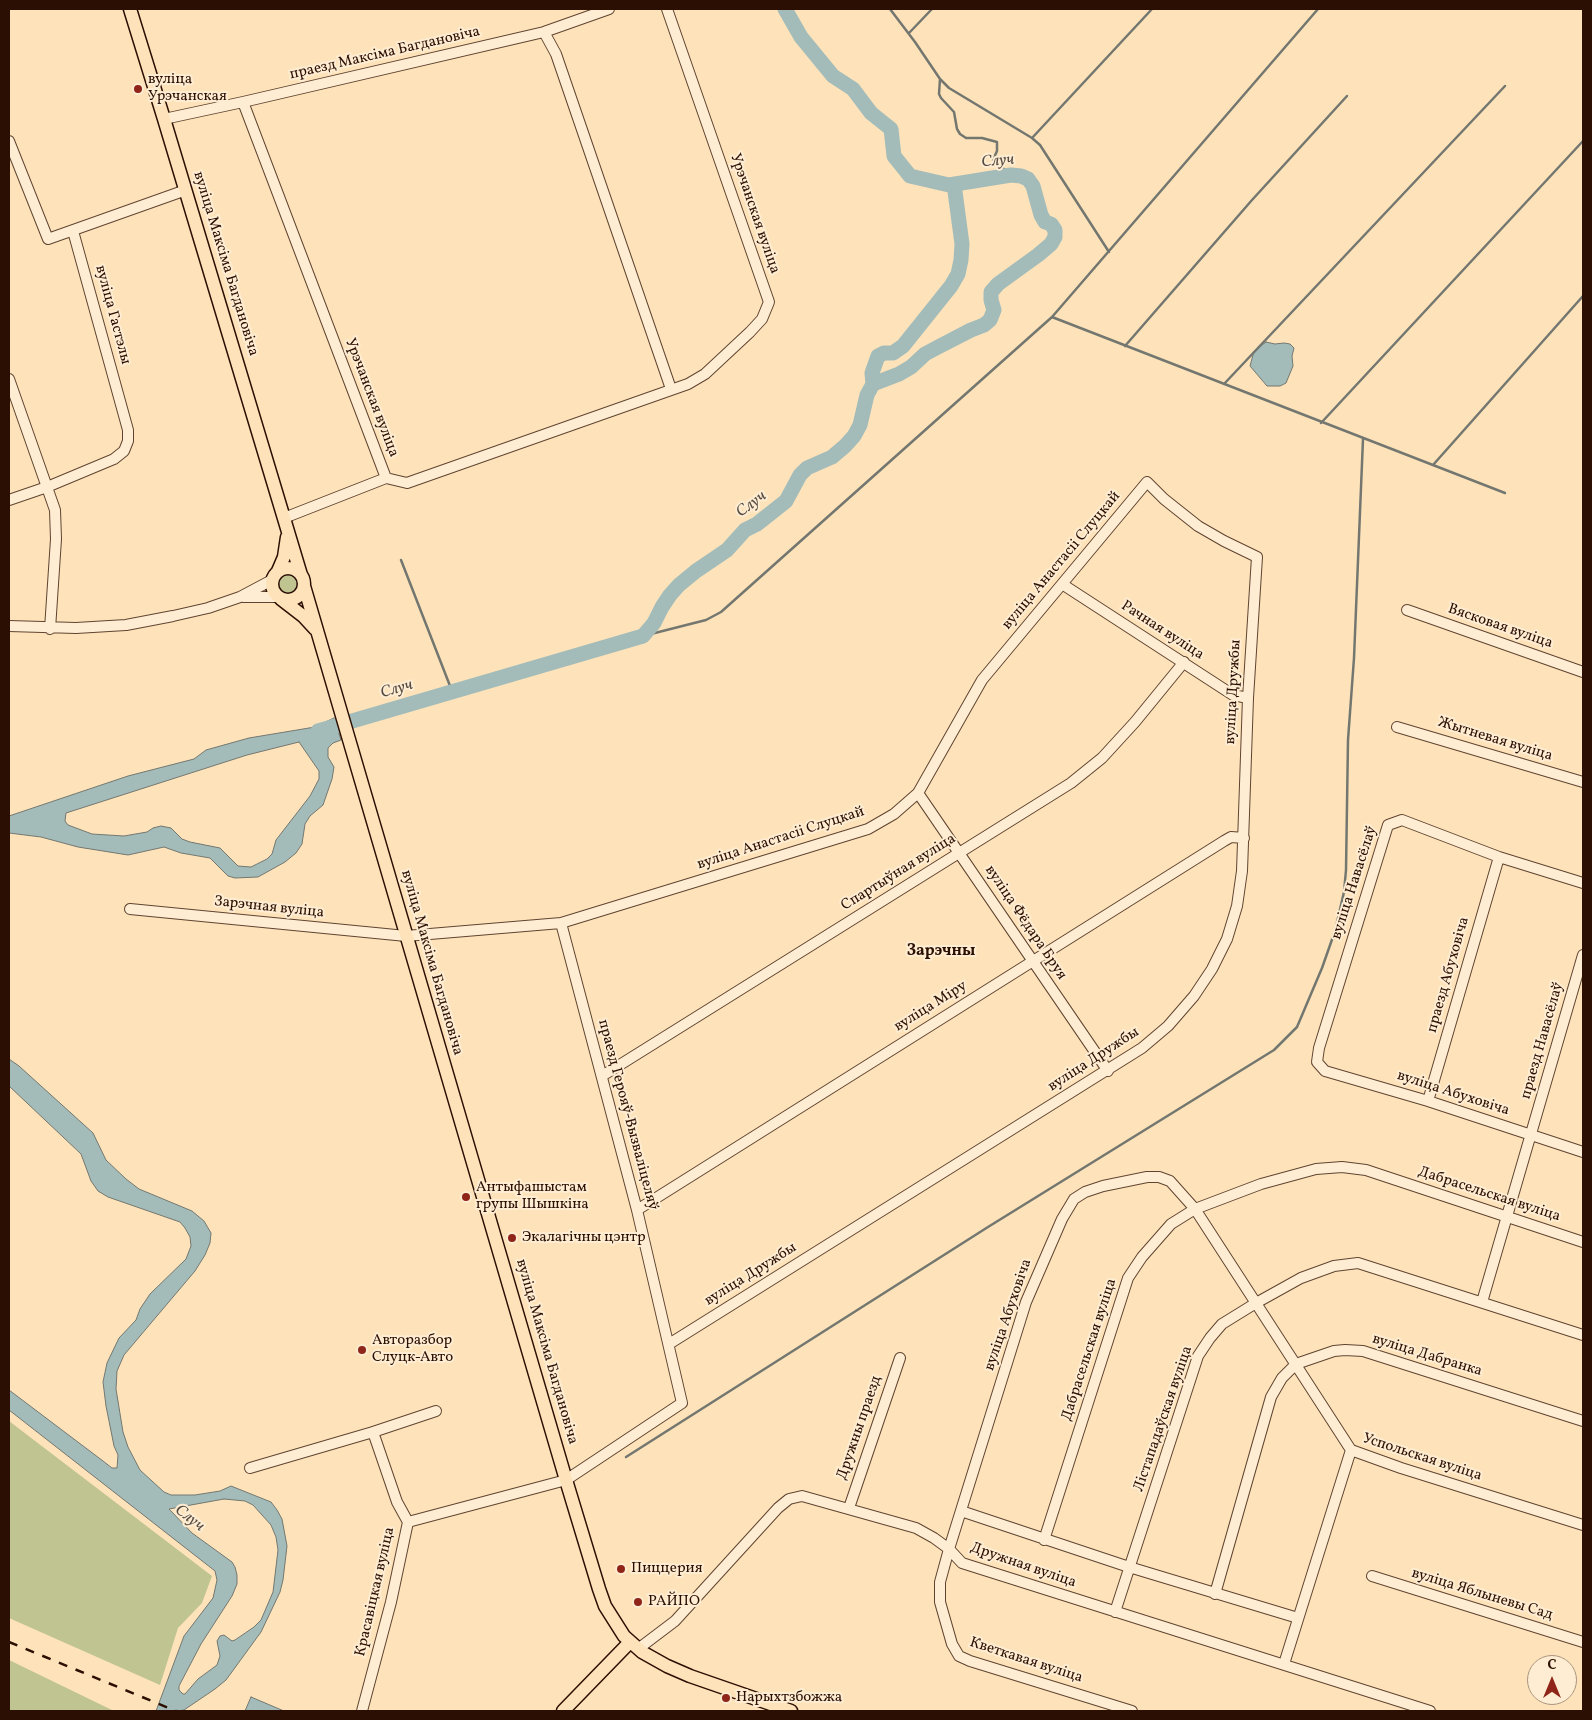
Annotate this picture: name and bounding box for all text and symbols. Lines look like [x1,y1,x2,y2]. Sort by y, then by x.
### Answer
street label: праезд Максіма Багдановіча [288,23,482,85]
place label: вуліца Урэчанская [148,71,227,106]
marker: вуліца Урэчанская [132,83,144,95]
water label: Случ [981,151,1015,173]
street label: Урэчанская вуліца [725,152,783,276]
street label: вуліца Максіма Багдановіча [188,170,262,358]
street label: вуліца Гастэлы [90,263,134,367]
street label: Урэчанская вуліца [340,336,402,460]
water label: Случ [733,487,771,523]
street label: вуліца Анастасіі Слуцкай [999,488,1125,634]
street label: Рачная вуліца [1117,598,1207,664]
street label: Вясковая вуліца [1445,601,1555,653]
street label: вуліца Дружбы [1222,639,1246,745]
water label: Случ [378,676,416,704]
street label: Жытневая вуліца [1436,714,1554,766]
street label: вуліца Анастасіі Слуцкай [695,803,867,875]
street label: вуліца Навасёлаў [1328,824,1382,942]
street label: Спартыўная вуліца [838,830,960,916]
street label: вуліца Фёдара Бруя [980,862,1070,984]
street label: вуліца Максіма Багдановіча [396,868,466,1058]
street label: Зарэчная вуліца [213,893,325,923]
street label: праезд Абуховіча [1424,915,1474,1035]
district label: Зарэчны [907,942,975,962]
street label: вуліца Міру [891,978,971,1036]
street label: праезд Навасёлаў [1518,981,1568,1101]
street label: праезд Герояў-Вызваліцеляў [593,1018,661,1212]
street label: вуліца Дружбы [1045,1024,1143,1096]
street label: вуліца Абуховіча [1395,1067,1511,1121]
street label: Дабрасельская вуліца [1415,1163,1563,1227]
place label: Антыфашыстам групы Шышкіна [476,1179,589,1214]
marker: Антыфашыстам групы Шышкіна [460,1191,472,1203]
place label: Экалагічны цэнтр [522,1229,646,1247]
marker: Экалагічны цэнтр [506,1232,518,1244]
street label: вуліца Дружбы [702,1240,800,1310]
street label: вуліца Максіма Багдановіча [511,1257,581,1447]
street label: вуліца Абуховіча [981,1257,1037,1373]
street label: Дабрасельская вуліца [1058,1276,1122,1424]
street label: вуліца Дабранка [1370,1331,1484,1381]
place label: Авторазбор Слуцк-Авто [372,1332,453,1367]
marker: Авторазбор Слуцк-Авто [356,1344,368,1356]
street label: Лістападаўская вуліца [1131,1344,1197,1494]
street label: Дружны праезд [834,1374,886,1482]
street label: Успольская вуліца [1360,1430,1484,1486]
water label: Случ [170,1501,208,1537]
street label: Красавіцкая вуліца [352,1526,400,1658]
street label: Дружная вуліца [968,1539,1078,1593]
place label: Пиццерия [631,1560,703,1578]
marker: Пиццерия [615,1563,627,1575]
street label: вуліца Яблыневы Сад [1409,1565,1555,1625]
place label: РАЙПО [648,1593,700,1611]
marker: РАЙПО [632,1596,644,1608]
street label: Кветкавая вуліца [967,1634,1085,1688]
north arrow [1527,1655,1577,1705]
text: С [1547,1656,1557,1675]
place label: Нарыхтзбожжа [736,1689,842,1707]
marker: Нарыхтзбожжа [720,1692,732,1704]

